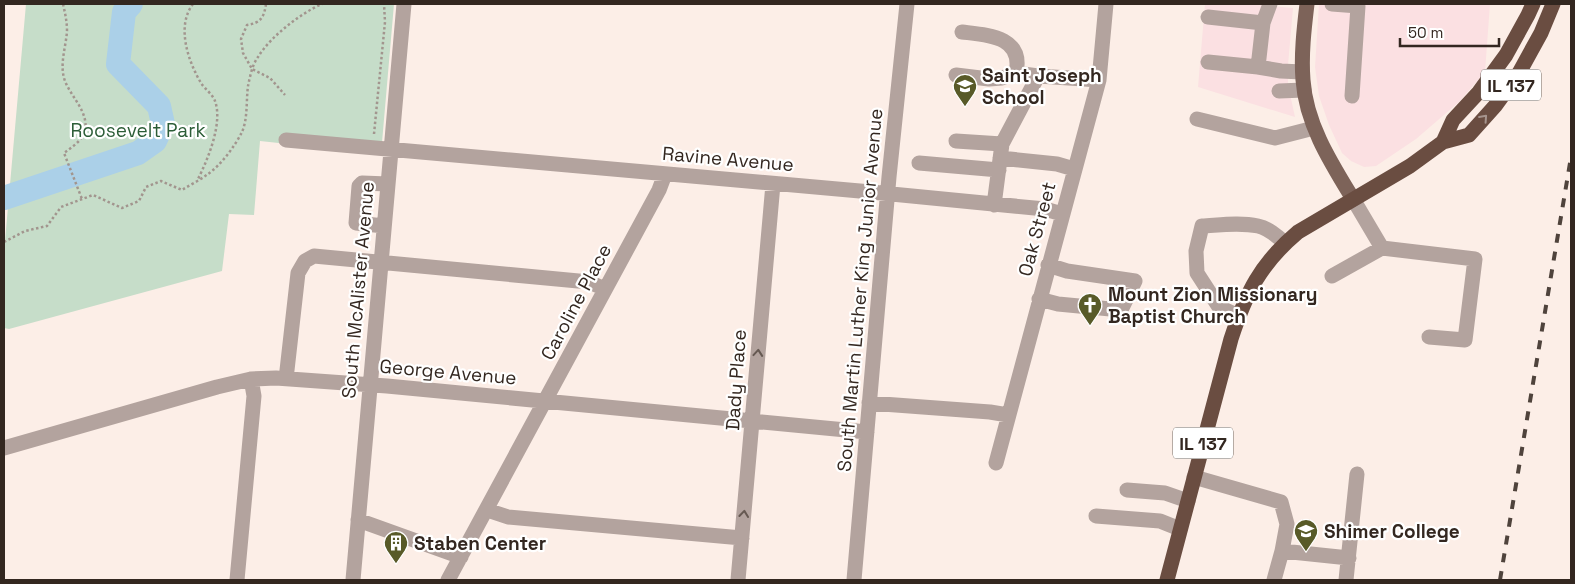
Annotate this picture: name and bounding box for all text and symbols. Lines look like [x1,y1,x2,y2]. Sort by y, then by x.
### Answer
scale bar [1400,15,1499,47]
text: 50 m [1408,23,1443,42]
place label: Saint Joseph School [982,63,1102,110]
road number: IL 137 [1481,70,1541,100]
school or university icon: Saint Joseph School [952,73,978,107]
street label: South Martin Luther King Junior Avenue [832,107,888,473]
one-way arrow [1478,115,1487,124]
park label: Roosevelt Park [70,118,206,143]
street label: Ravine Avenue [661,141,795,177]
street label: Oak Street [1012,179,1062,279]
street label: South McAlister Avenue [336,180,380,400]
street label: Caroline Place [535,240,617,364]
place label: Mount Zion Missionary Baptist Church [1108,282,1318,329]
church icon: Mount Zion Missionary Baptist Church [1077,292,1103,326]
street label: Dady Place [720,329,752,431]
one-way arrow [752,348,763,356]
street label: George Avenue [378,354,518,390]
road number: IL 137 [1173,428,1233,458]
one-way arrow [738,510,749,518]
school or university icon: Shimer College [1293,518,1319,552]
place label: Shimer College [1324,519,1460,544]
building icon: Staben Center [383,530,409,564]
place label: Staben Center [414,531,546,556]

